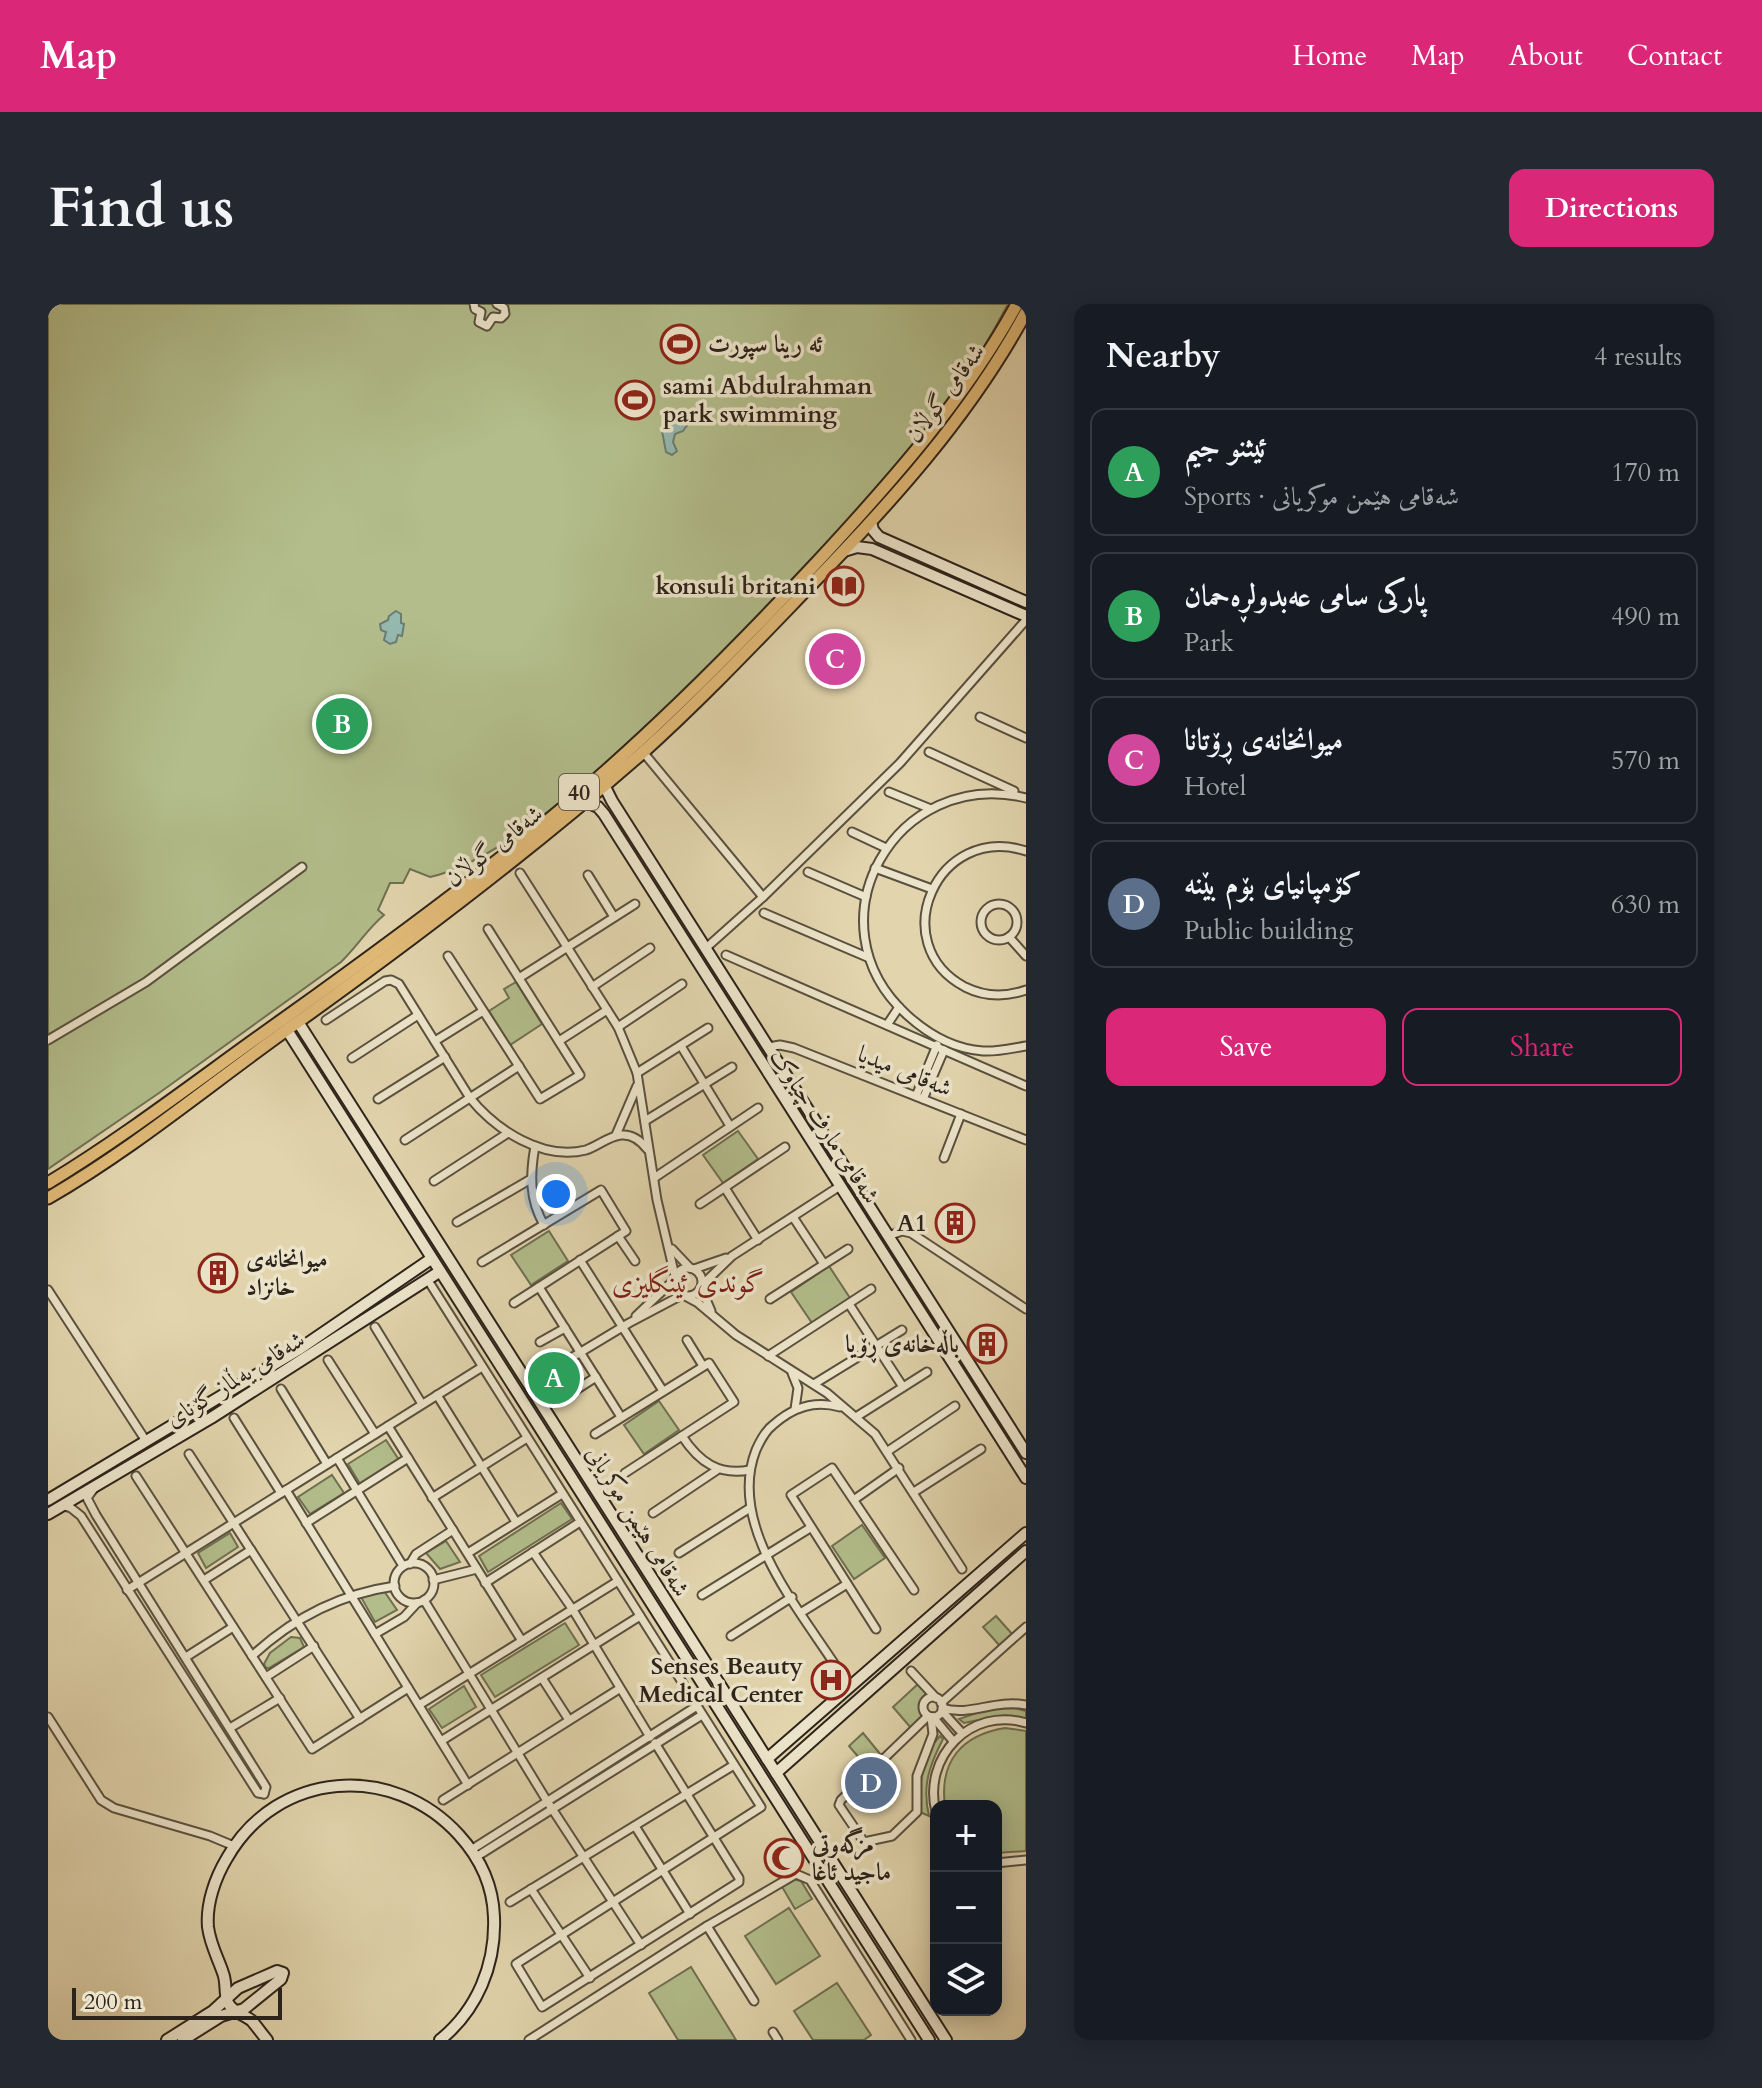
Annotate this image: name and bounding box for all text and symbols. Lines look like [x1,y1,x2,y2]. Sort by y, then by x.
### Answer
text: Map [40,30,117,82]
text: Home [1292,37,1367,75]
text: Map [1411,37,1465,75]
text: About [1509,37,1583,75]
text: Contact [1627,37,1722,75]
button: Directions [1509,169,1714,247]
text: Find us [48,171,234,246]
sports icon: ئه رينا سپورت [659,323,701,365]
place label: ئه رينا سپورت [708,328,823,361]
text: Nearby [1106,333,1221,379]
street label: شەقامی گوڵان [898,337,993,450]
text: 4 results [1594,339,1682,374]
place label: sami Abdulrahman park swimming [663,370,873,431]
sports icon: sami Abdulrahman park swimming [614,379,656,421]
text: ئيثنو جيم [1184,427,1268,468]
text: A [1124,455,1144,490]
text: 170 m [1611,455,1680,490]
text: Sports · شەقامی هێمن موکریانی [1184,479,1459,514]
library icon: konsuli britani [823,565,865,607]
place label: konsuli britani [656,570,816,603]
text: پارکی سامی عەبدولڕەحمان [1184,576,1426,617]
text: B [1125,599,1143,634]
text: 490 m [1611,599,1680,634]
text: Park [1184,625,1234,660]
pin: C [809,629,861,689]
pin: B [316,694,368,754]
text: میوانخانەی ڕۆتانا [1184,720,1343,761]
text: C [1124,743,1144,778]
text: 570 m [1611,743,1680,778]
text: Hotel [1184,769,1246,804]
road number: 40 [559,774,599,810]
street label: شەقامی گوڵان [439,798,550,895]
text: کۆمپانیای بۆم بێنە [1184,864,1362,905]
text: D [1123,887,1145,922]
text: 630 m [1611,887,1680,922]
text: Public building [1184,913,1353,948]
button: Save [1106,1008,1386,1086]
button: Share [1402,1008,1682,1086]
street label: شەقامی میدیا [853,1038,957,1105]
street label: شەقامی مارف چیاوک [762,1042,887,1210]
your location [536,1174,576,1214]
building icon: A1 [934,1202,976,1244]
place label: A1 [897,1207,927,1240]
place label: میوانخانەی خانزاد [246,1243,328,1304]
building icon: میوانخانەی خانزاد [197,1252,239,1294]
district label: گوندی ئینگلیزی [612,1264,764,1302]
street label: شەقامی یەڵماز گۆنای [159,1323,311,1435]
building icon: باڵەخانەی ڕۆیا [966,1323,1008,1365]
place label: باڵەخانەی ڕۆیا [845,1328,959,1364]
pin: A [528,1348,580,1408]
street label: شەقامی هێمن موکریانی [578,1439,697,1603]
place label: Senses Beauty Medical Center [639,1650,803,1711]
hospital icon: Senses Beauty Medical Center [810,1659,852,1701]
pin: D [845,1753,897,1813]
map controls [930,1800,1002,2016]
button: + [930,1800,1002,1872]
place label: مزگەوتی ماجید ئاغا [811,1826,891,1889]
mosque icon: مزگەوتی ماجید ئاغا [763,1837,805,1879]
button: − [930,1872,1002,1944]
button: layers [930,1944,1002,2016]
scale bar [72,1984,282,2020]
text: 200 m [84,1987,142,2017]

